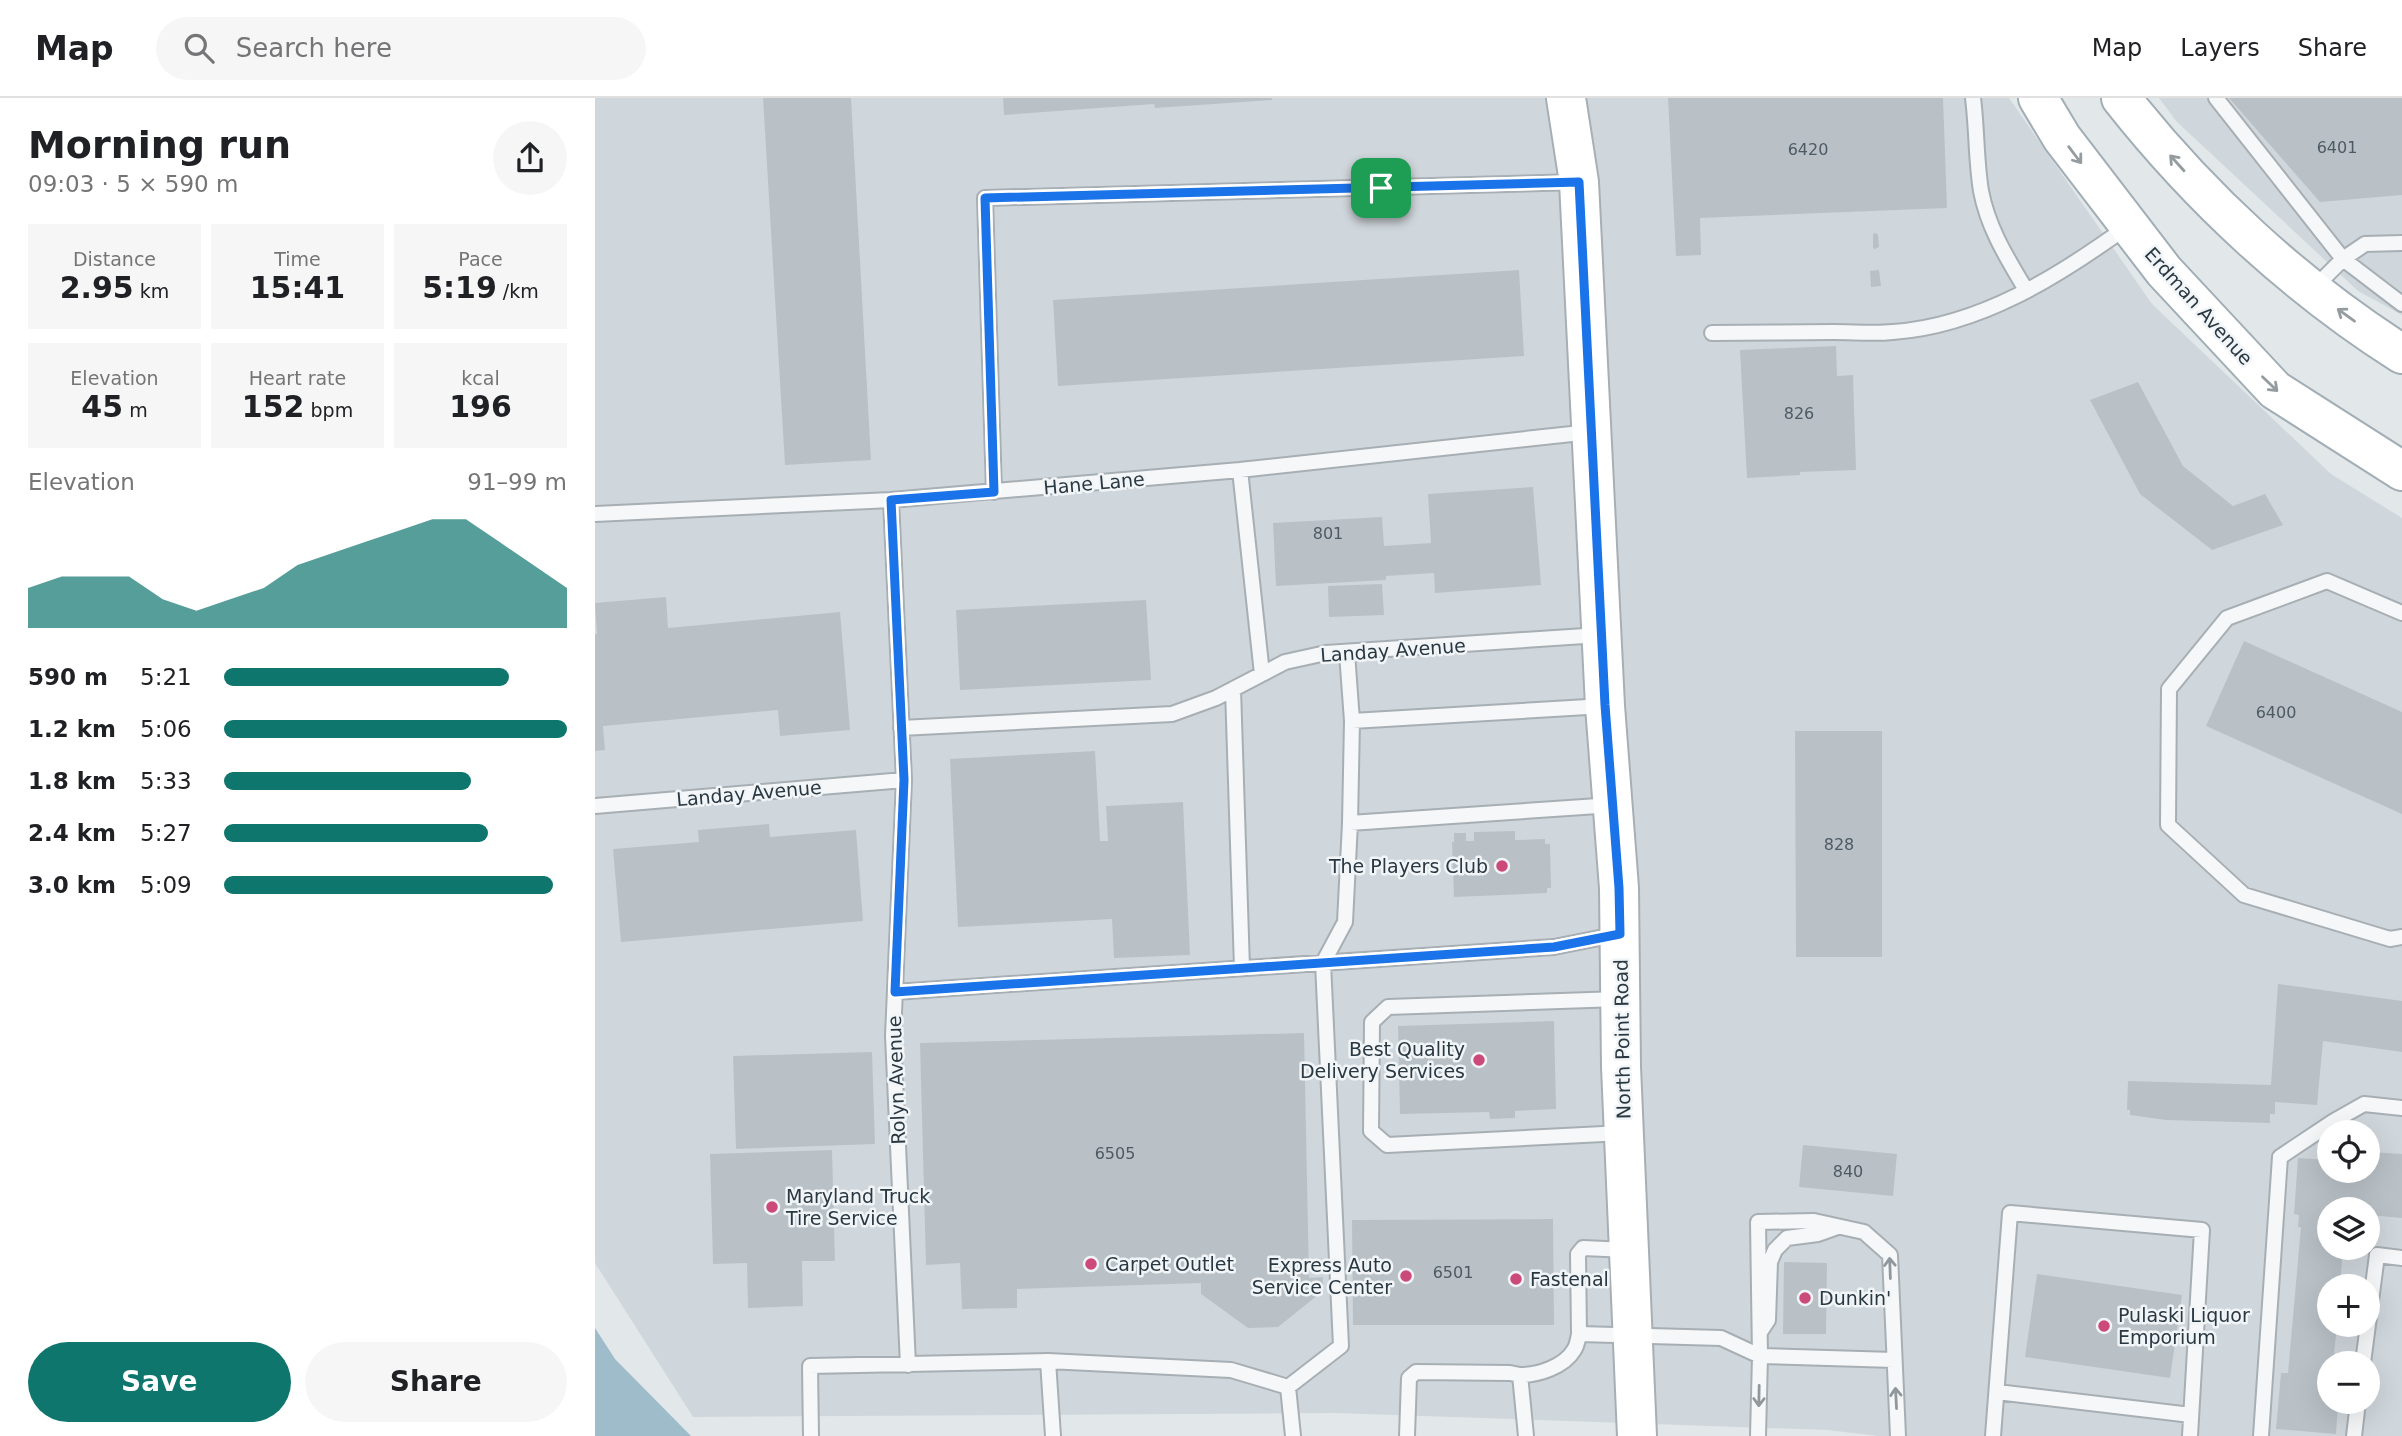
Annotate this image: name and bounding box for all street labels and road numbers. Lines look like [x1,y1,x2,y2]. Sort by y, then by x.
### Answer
street label: Erdman Avenue [2141,243,2257,369]
street label: Hane Lane [1042,468,1146,498]
street label: Landay Avenue [1319,634,1467,666]
street label: Landay Avenue [675,776,823,810]
street label: North Point Road [1610,959,1634,1119]
street label: Rolyn Avenue [883,1015,909,1145]

